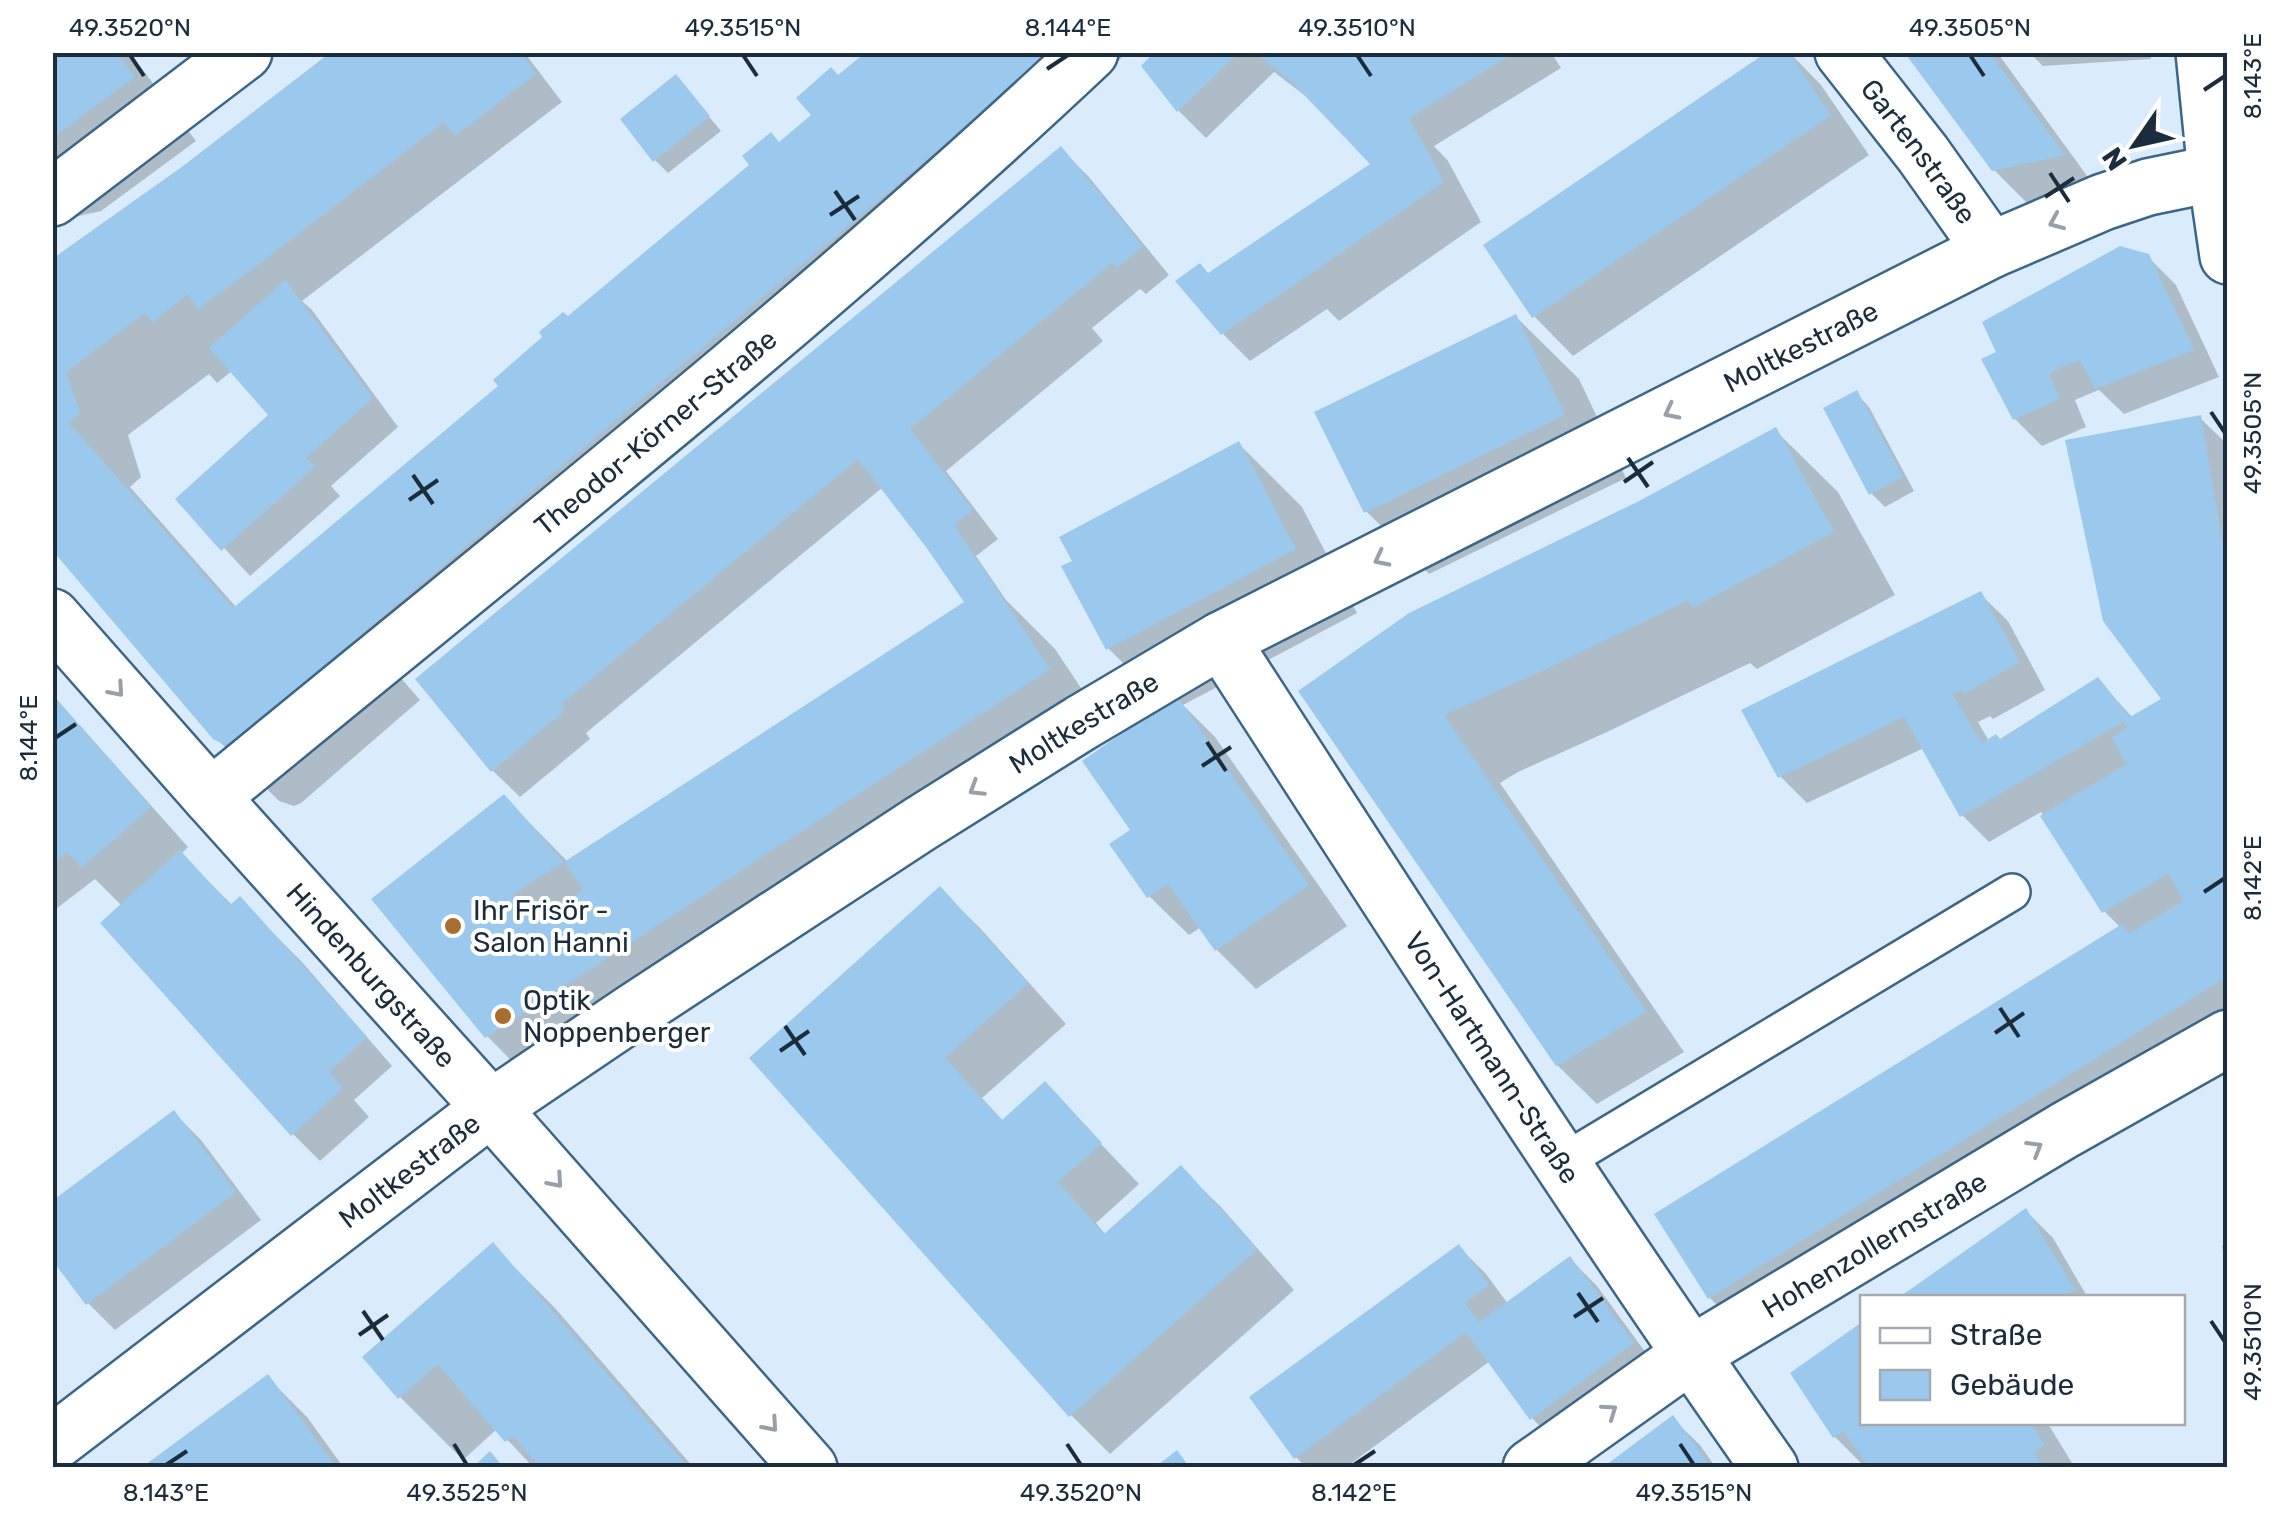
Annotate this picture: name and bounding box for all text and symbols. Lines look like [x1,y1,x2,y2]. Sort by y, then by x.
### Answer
text: 49.3520°N [69,13,191,42]
text: 49.3515°N [685,13,801,42]
text: 8.144°E [1025,13,1111,42]
text: 49.3510°N [1298,13,1416,42]
text: 49.3505°N [1909,13,2031,42]
text: 8.143°E [2238,33,2267,119]
street label: Gartenstraße [1854,72,1984,230]
north arrow [2085,95,2185,195]
text: N [2095,141,2134,176]
one-way arrow [2048,210,2066,230]
street label: Moltkestraße [1718,294,1884,399]
street label: Theodor-Körner-Straße [528,322,783,542]
text: 49.3505°N [2238,372,2267,494]
one-way arrow [1663,400,1681,420]
one-way arrow [1373,547,1391,566]
street label: Moltkestraße [1003,664,1164,780]
one-way arrow [105,678,123,697]
text: 8.144°E [14,695,43,781]
one-way arrow [969,776,987,795]
text: 8.142°E [2238,835,2267,921]
street label: Hindenburgstraße [280,876,463,1074]
place label: Ihr Frisör - Salon Hanni [473,894,629,959]
marker: Ihr Frisör - Salon Hanni [442,915,464,937]
street label: Von-Hartmann-Straße [1398,926,1587,1190]
place label: Optik Noppenberger [523,984,711,1049]
marker: Optik Noppenberger [492,1005,514,1027]
street label: Moltkestraße [332,1106,486,1235]
one-way arrow [2024,1141,2042,1160]
street label: Hohenzollernstraße [1756,1164,1993,1324]
one-way arrow [544,1169,562,1188]
text: 49.3510°N [2238,1283,2267,1401]
legend [1860,1295,2185,1425]
text: Straße [1950,1317,2043,1353]
text: Gebäude [1950,1367,2074,1403]
one-way arrow [1599,1405,1618,1423]
one-way arrow [759,1413,777,1432]
text: 8.143°E [123,1478,209,1507]
text: 49.3525°N [406,1478,528,1507]
text: 49.3520°N [1020,1478,1142,1507]
text: 8.142°E [1311,1478,1397,1507]
text: 49.3515°N [1636,1478,1752,1507]

